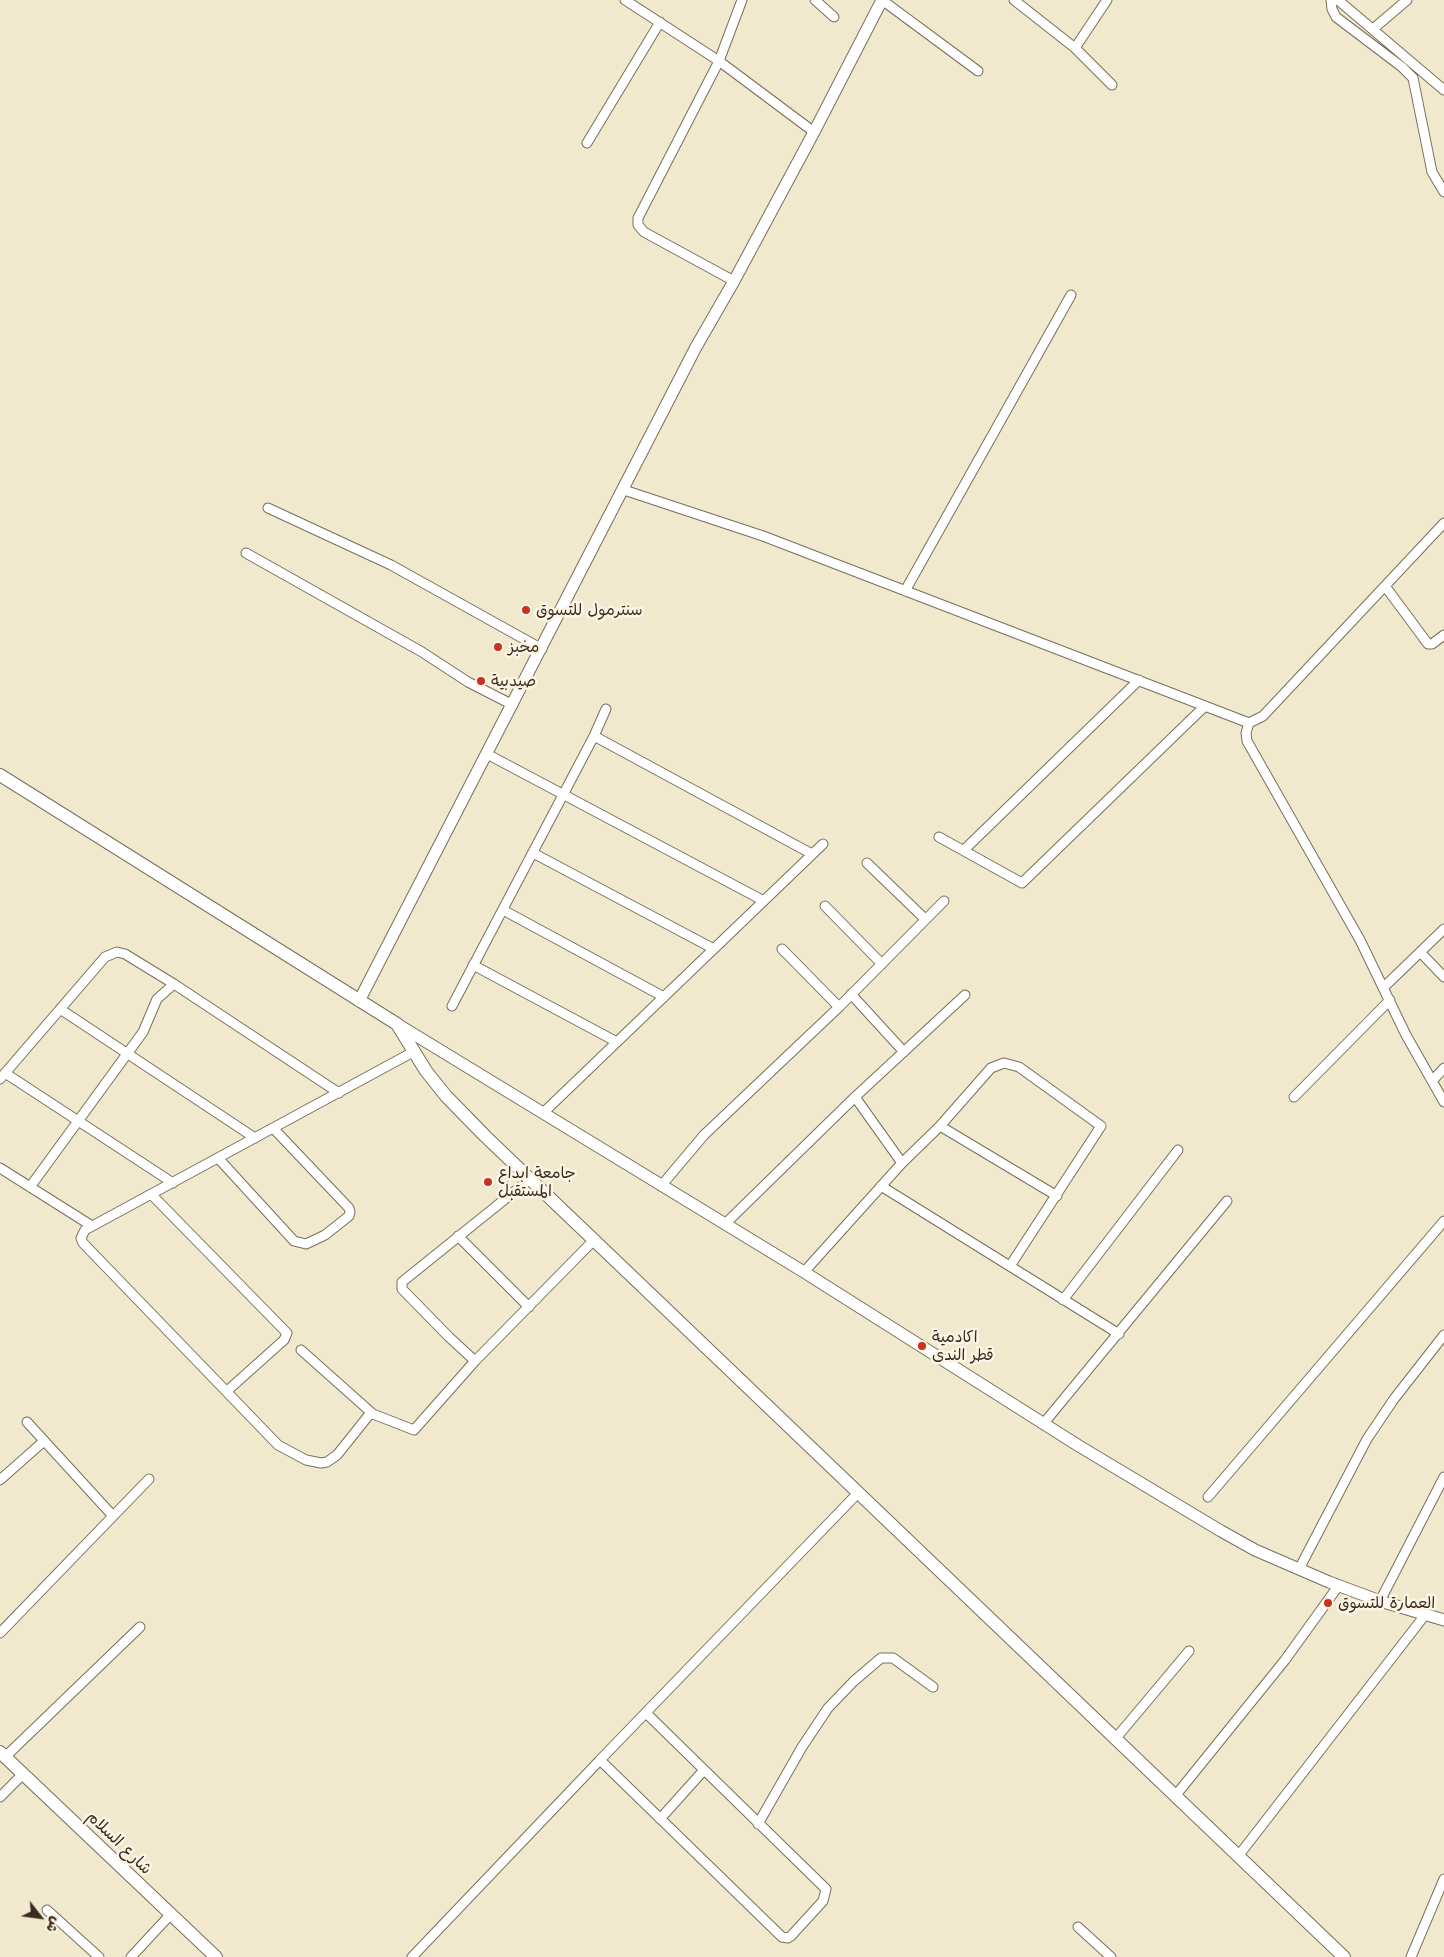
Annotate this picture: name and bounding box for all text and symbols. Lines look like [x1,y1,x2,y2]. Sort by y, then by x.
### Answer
place label: سنترمول للتسوق [536,600,643,620]
marker: سنترمول للتسوق [520,604,532,616]
place label: مخبز [508,637,539,657]
marker: مخبز [492,641,504,653]
place label: صيدبية [491,671,536,691]
marker: صيدبية [475,675,487,687]
place label: جامعة ابداع المستقبل [498,1163,576,1201]
marker: جامعة ابداع المستقبل [482,1176,494,1188]
place label: اكادمية قطر الندى [932,1327,994,1365]
marker: اكادمية قطر الندى [916,1340,928,1352]
place label: العمارة للتسوق [1338,1593,1435,1613]
marker: العمارة للتسوق [1322,1597,1334,1609]
street label: شارع السلام [83,1807,155,1879]
north arrow [15,1892,65,1942]
text: ش [42,1914,65,1936]

